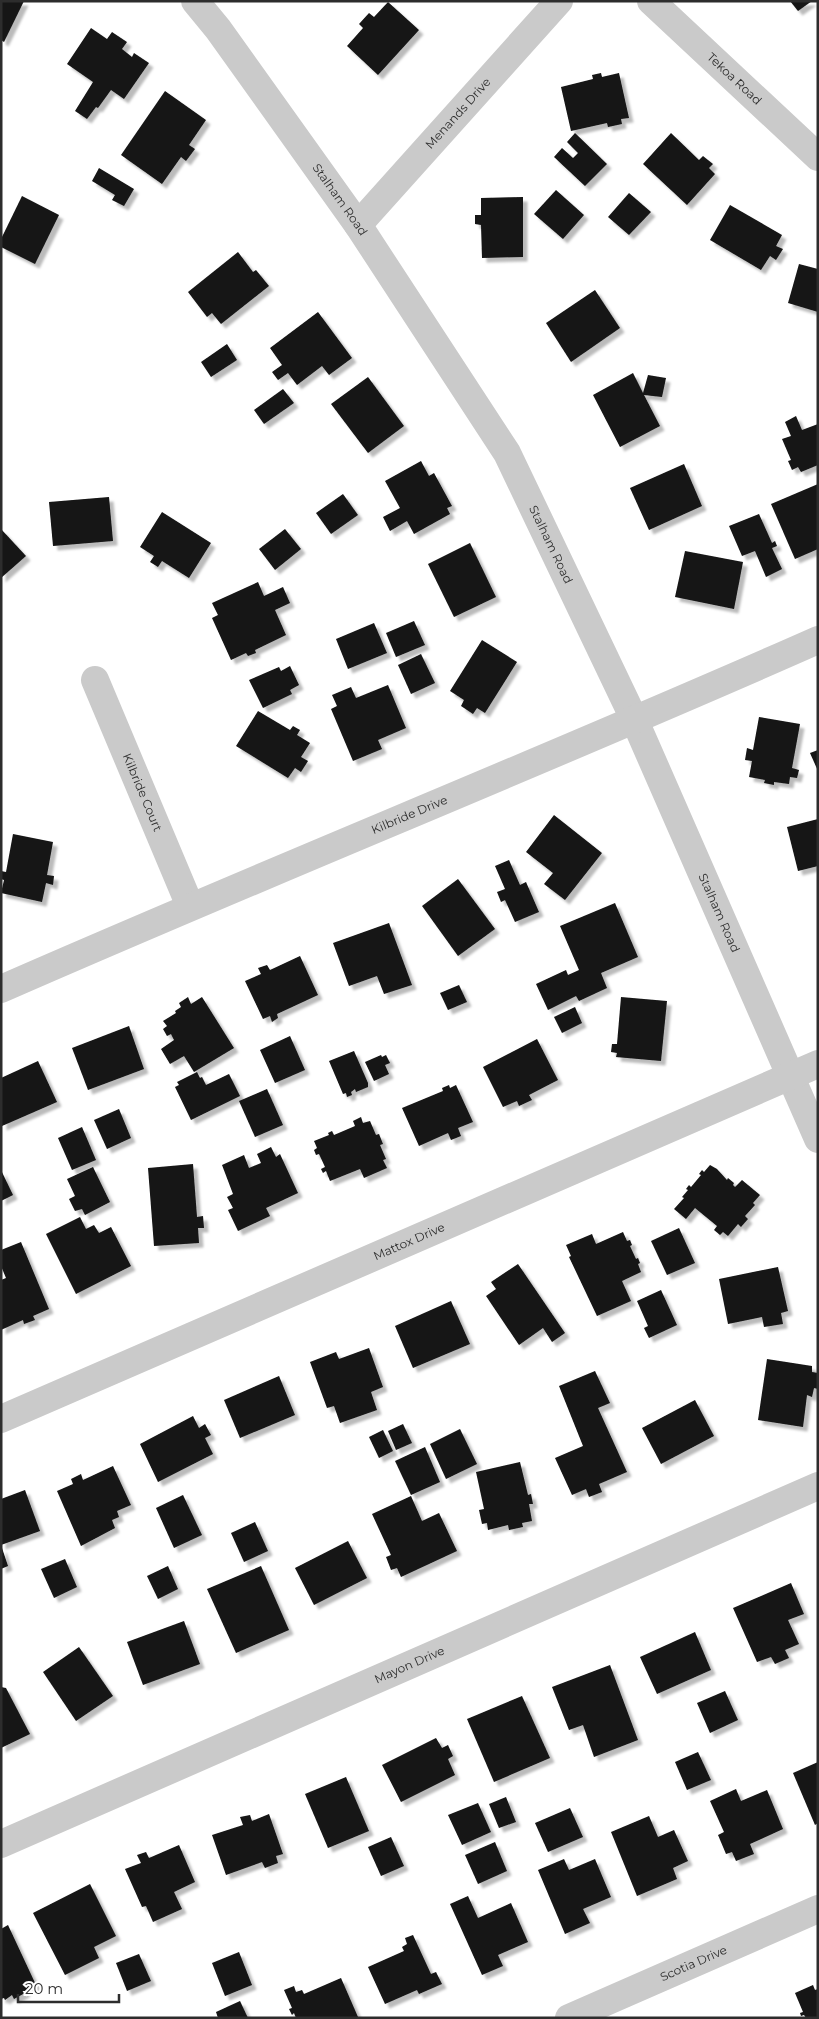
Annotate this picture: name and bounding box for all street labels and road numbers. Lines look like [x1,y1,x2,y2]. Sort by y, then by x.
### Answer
street label: Tekoa Road [704,49,765,108]
street label: Menands Drive [422,74,494,152]
street label: Stalham Road [310,161,371,238]
street label: Stalham Road [526,503,576,586]
street label: Kilbride Court [120,751,166,834]
street label: Kilbride Drive [369,792,450,837]
street label: Stalham Road [696,871,743,955]
street label: Mattox Drive [371,1219,447,1263]
street label: Mayon Drive [372,1643,447,1686]
street label: Scotia Drive [658,1942,729,1984]

